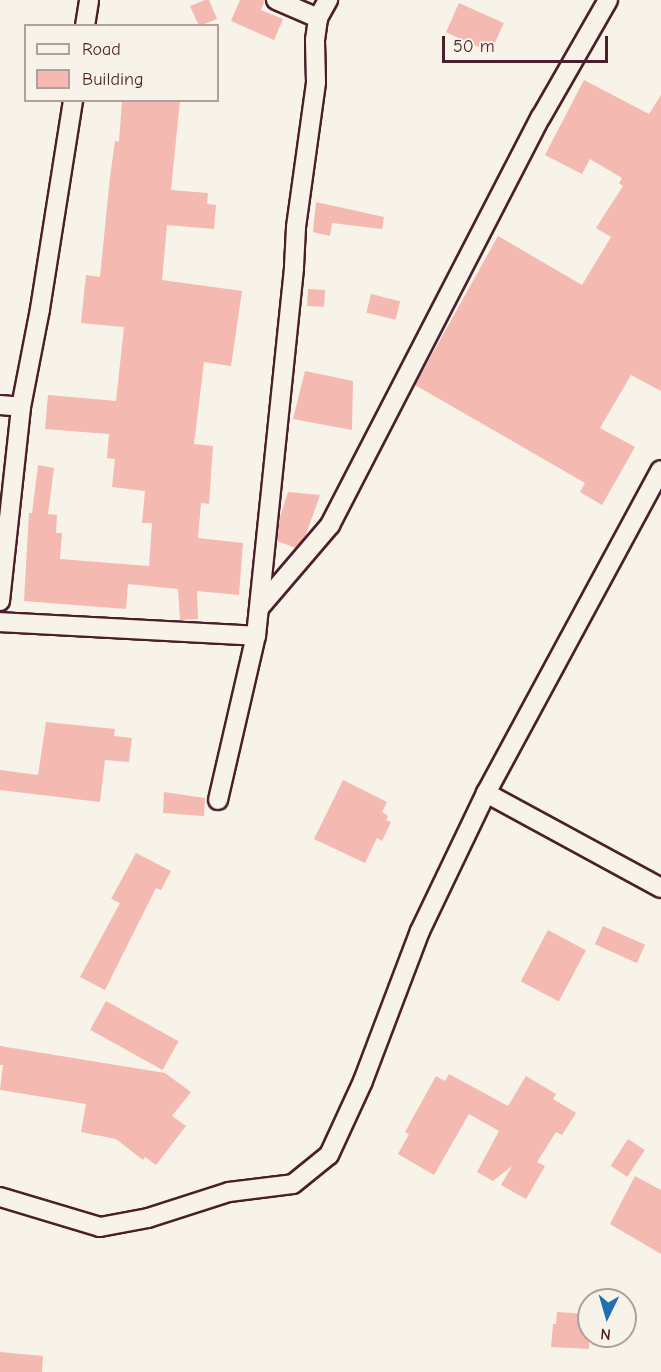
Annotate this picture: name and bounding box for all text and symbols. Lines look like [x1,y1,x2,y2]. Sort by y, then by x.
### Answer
legend [24,24,219,102]
scale bar [445,24,612,62]
text: 50 m [453,36,495,57]
text: Road [82,39,121,60]
text: Building [82,69,144,90]
north arrow [577,1288,637,1348]
text: N [600,1325,612,1343]

